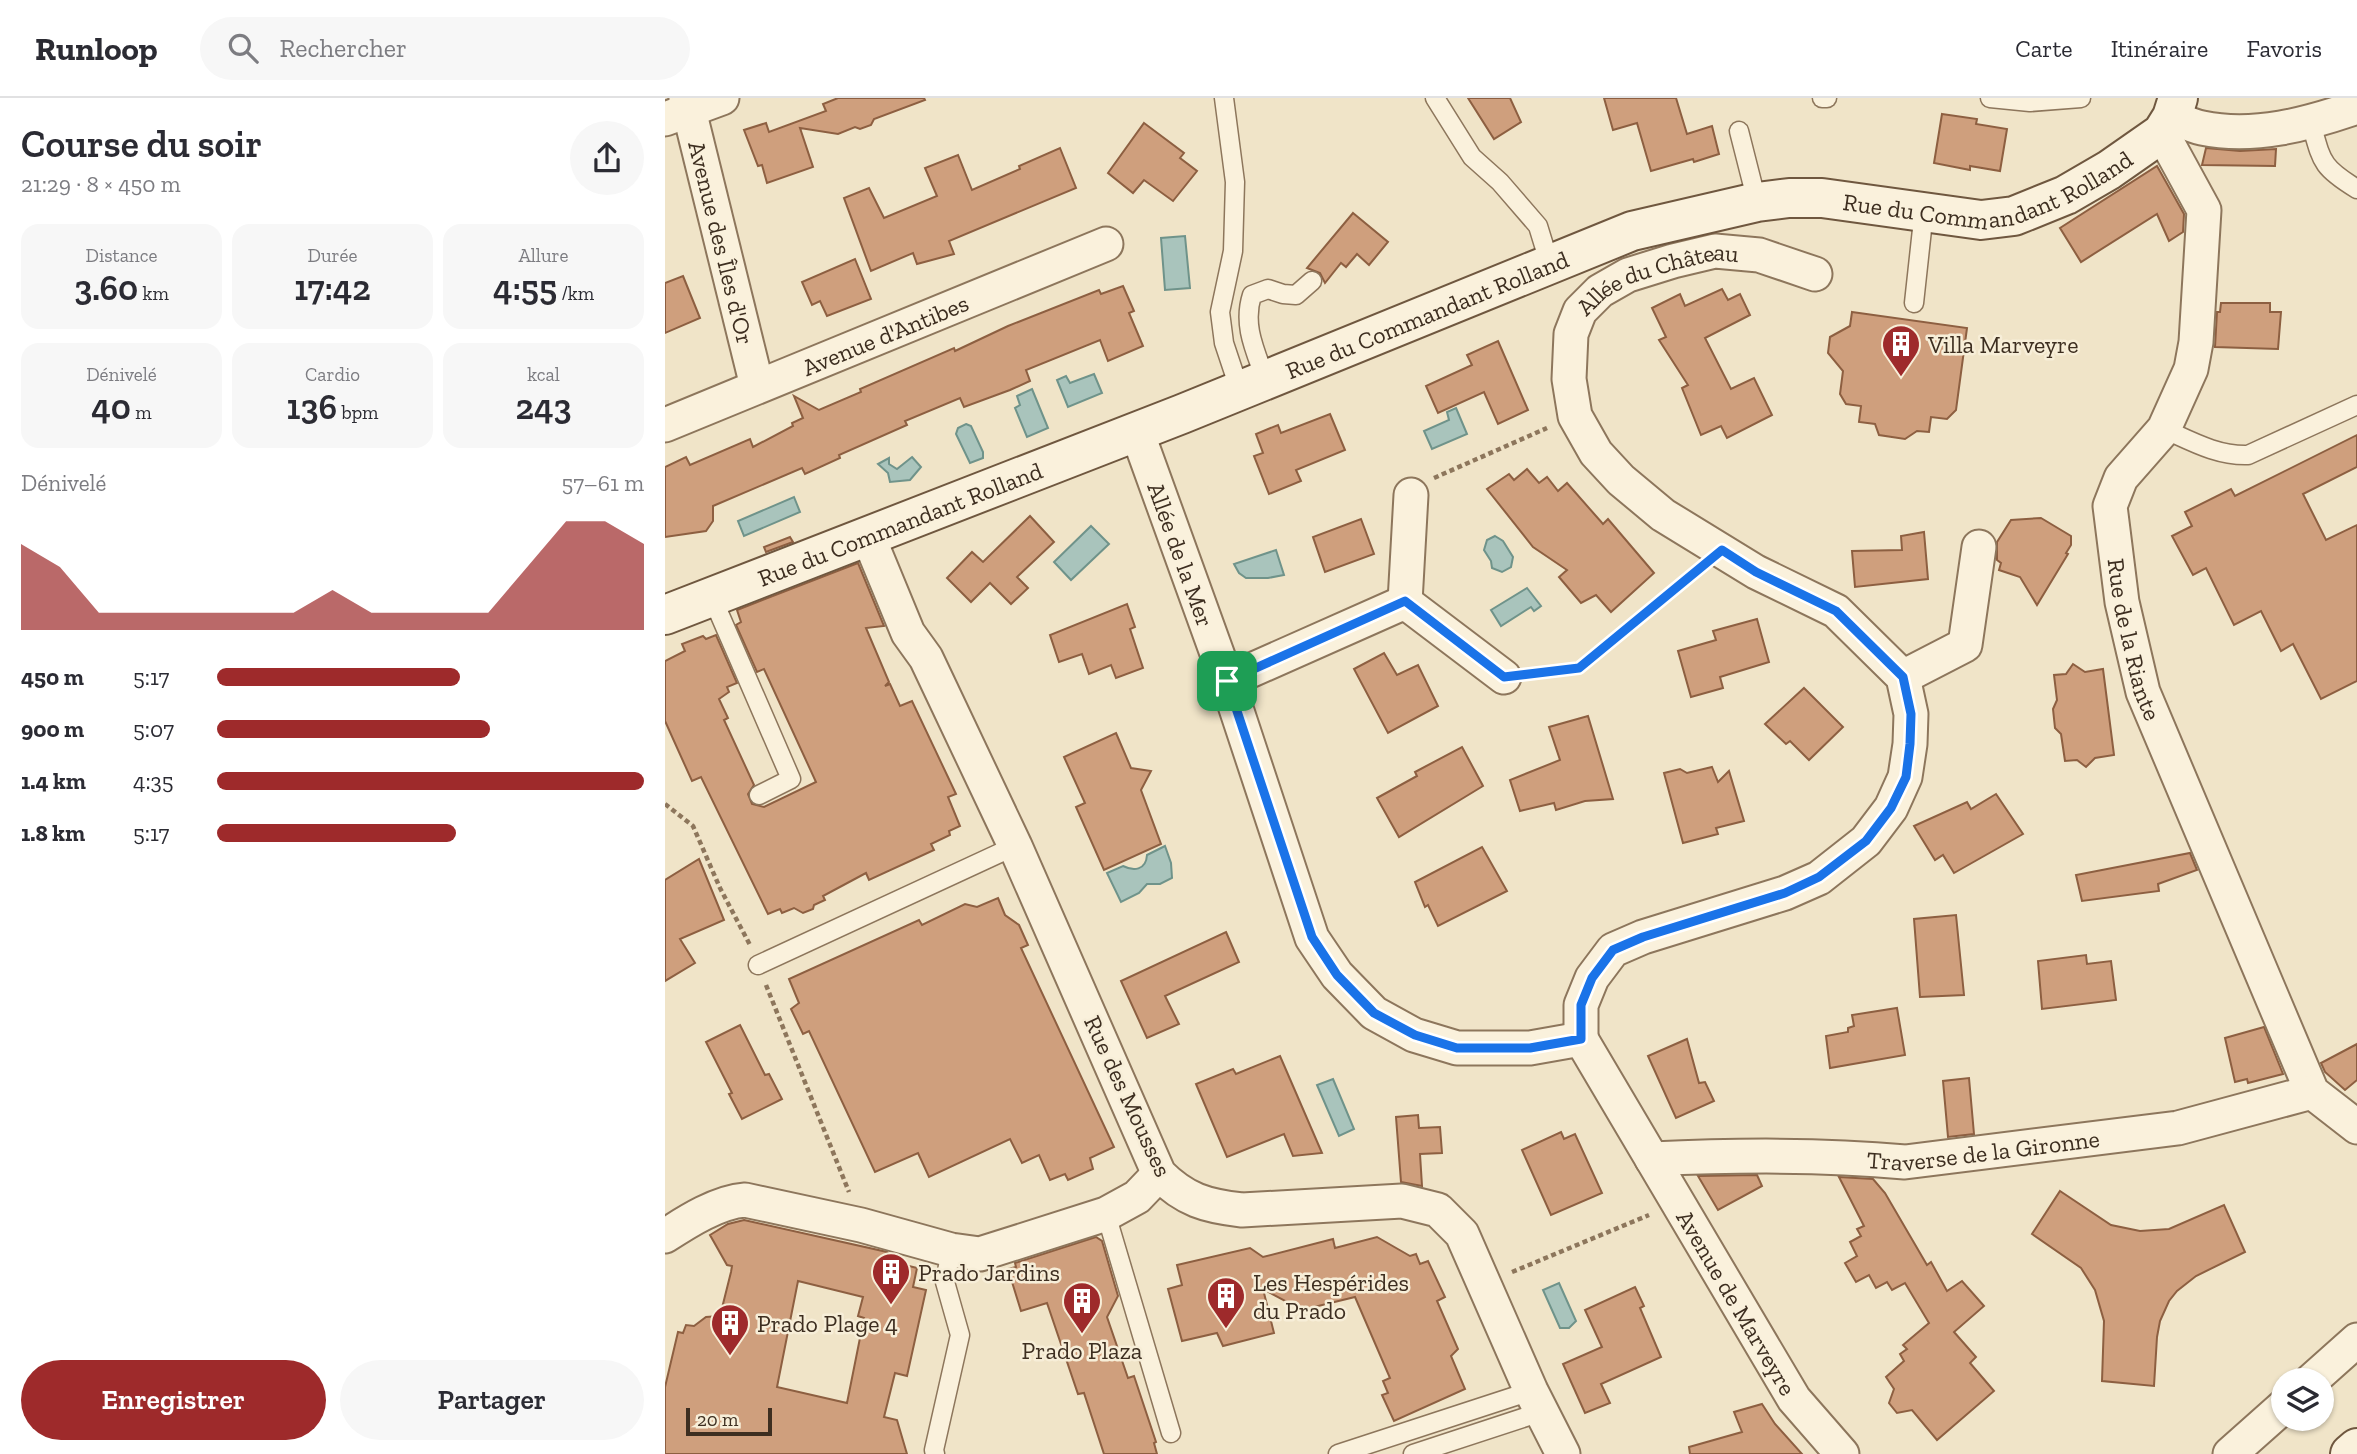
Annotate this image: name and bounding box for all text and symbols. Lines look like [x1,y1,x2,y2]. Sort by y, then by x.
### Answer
search box [200,17,690,80]
text: Runloop [35,29,158,68]
icon: search [224,29,262,67]
text: Rechercher [280,32,407,64]
text: Carte [2015,34,2073,63]
text: Itinéraire [2111,34,2208,63]
text: Favoris [2246,34,2322,63]
text: Course du soir [21,121,262,167]
button: share [570,121,644,195]
street label: Avenue des Îles d'Or [683,138,761,347]
street label: Rue du Commandant Rolland [1841,144,2138,235]
text: 21:29 · 8 × 450 m [21,170,181,198]
street label: Allée du Château [1570,236,1741,321]
text: Distance [86,244,157,267]
text: Durée [308,244,357,267]
text: Allure [519,244,569,267]
street label: Rue du Commandant Rolland [1281,244,1573,385]
text: 3.60 [74,267,138,309]
text: 17:42 [294,267,371,309]
text: 4:55 [493,267,557,309]
text: km [138,282,169,305]
text: /km [557,282,594,305]
street label: Avenue d'Antibes [798,288,973,382]
building icon: Villa Marveyre [1880,323,1922,378]
place label: Villa Marveyre [1927,330,2078,359]
text: Dénivelé [86,363,157,386]
text: Cardio [305,363,360,386]
text: kcal [527,363,560,386]
text: 40 [91,386,131,428]
text: 136 [287,386,337,428]
text: 243 [515,386,572,428]
text: m [131,401,152,424]
text: bpm [337,401,378,424]
street label: Rue du Commandant Rolland [753,455,1046,592]
text: Dénivelé [21,469,106,497]
text: 57–61 m [561,469,644,497]
street label: Allée de la Mer [1142,478,1221,631]
street label: Rue de la Riante [2102,557,2168,724]
pin [1197,651,1257,711]
icon: arrive [1208,662,1246,700]
text: 450 m [21,663,84,691]
text: 5:17 [133,663,169,691]
text: 900 m [21,715,84,743]
text: 5:07 [133,715,174,743]
text: 1.4 km [21,767,86,795]
text: 4:35 [133,767,174,795]
text: 1.8 km [21,819,85,847]
text: 5:17 [133,819,169,847]
street label: Rue des Mousses [1078,1011,1178,1181]
street label: Traverse de la Gironne [1866,1123,2101,1177]
street label: Avenue de Marveyre [1671,1204,1803,1400]
building icon: Prado Jardins [870,1251,912,1306]
place label: Prado Jardins [918,1258,1060,1287]
place label: Les Hespérides du Prado [1253,1268,1409,1325]
building icon: Les Hespérides du Prado [1205,1275,1247,1330]
building icon: Prado Plaza [1061,1280,1103,1335]
building icon: Prado Plage 4 [709,1302,751,1357]
place label: Prado Plage 4 [757,1309,898,1338]
place label: Prado Plaza [1022,1336,1143,1365]
button: Enregistrer [21,1360,326,1440]
button: Partager [340,1360,644,1440]
map controls [2271,1368,2334,1431]
button: layers [2271,1368,2334,1431]
scale bar [686,1405,772,1437]
text: 20 m [697,1408,738,1431]

